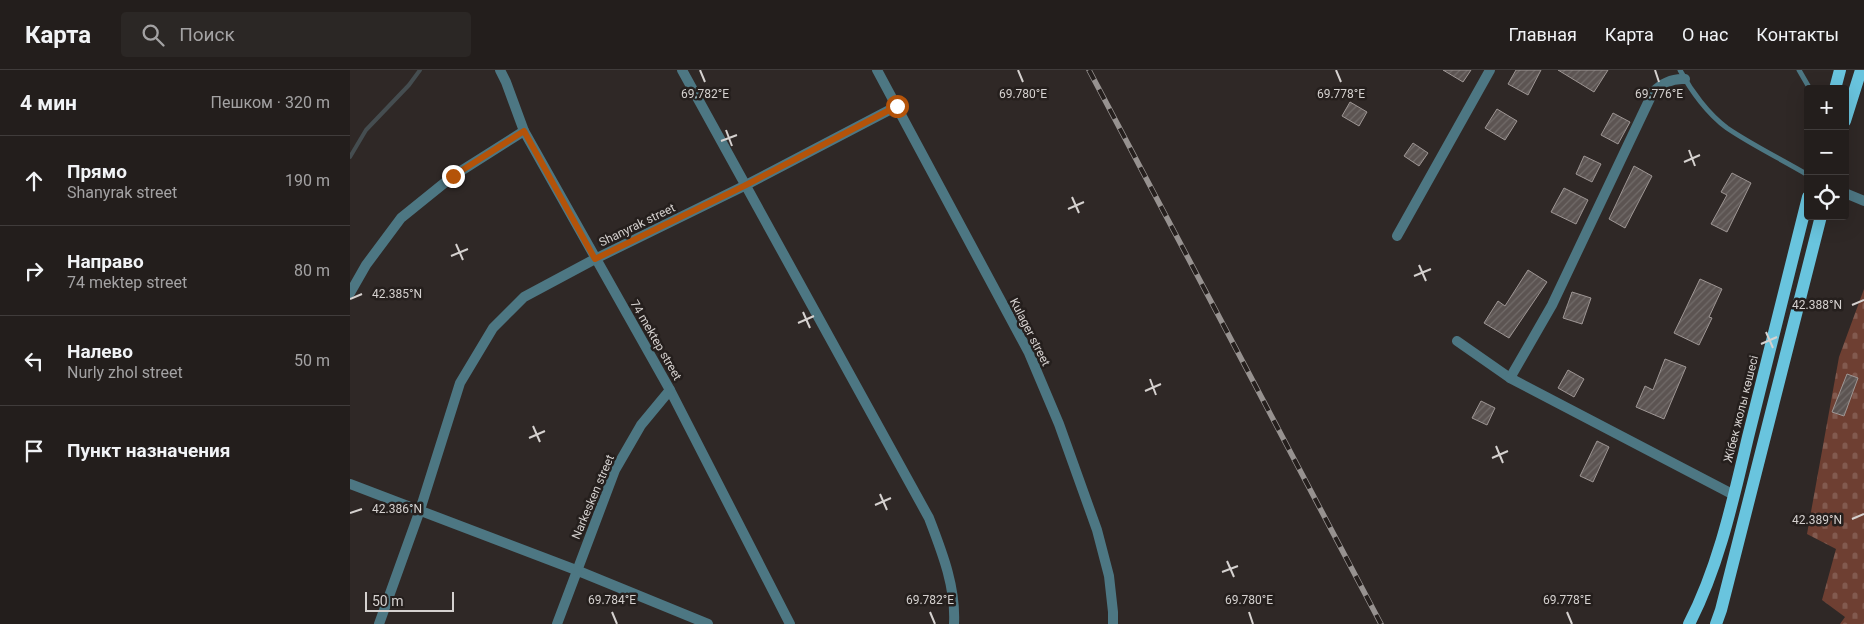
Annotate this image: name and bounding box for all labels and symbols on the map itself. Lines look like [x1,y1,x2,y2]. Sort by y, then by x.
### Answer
text: 69.782°E [681,87,729,101]
text: 69.780°E [999,87,1047,101]
text: 69.778°E [1317,87,1365,101]
text: 69.776°E [1635,87,1683,101]
route start [886,95,909,118]
route end [442,165,465,188]
street label: Shanyrak street [597,201,677,249]
text: 42.385°N [372,287,422,301]
street label: Kulager street [1007,296,1053,368]
street label: 74 mektep street [627,297,685,383]
text: 42.388°N [1792,298,1842,312]
street label: Жібек жолы көшесі [1721,354,1761,464]
street label: Narkesken street [569,453,617,541]
text: 42.386°N [372,502,422,516]
text: 42.389°N [1792,513,1842,527]
scale bar [365,589,454,612]
text: 69.784°E [588,593,636,607]
text: 69.782°E [906,593,954,607]
text: 69.780°E [1225,593,1273,607]
text: 69.778°E [1543,593,1591,607]

